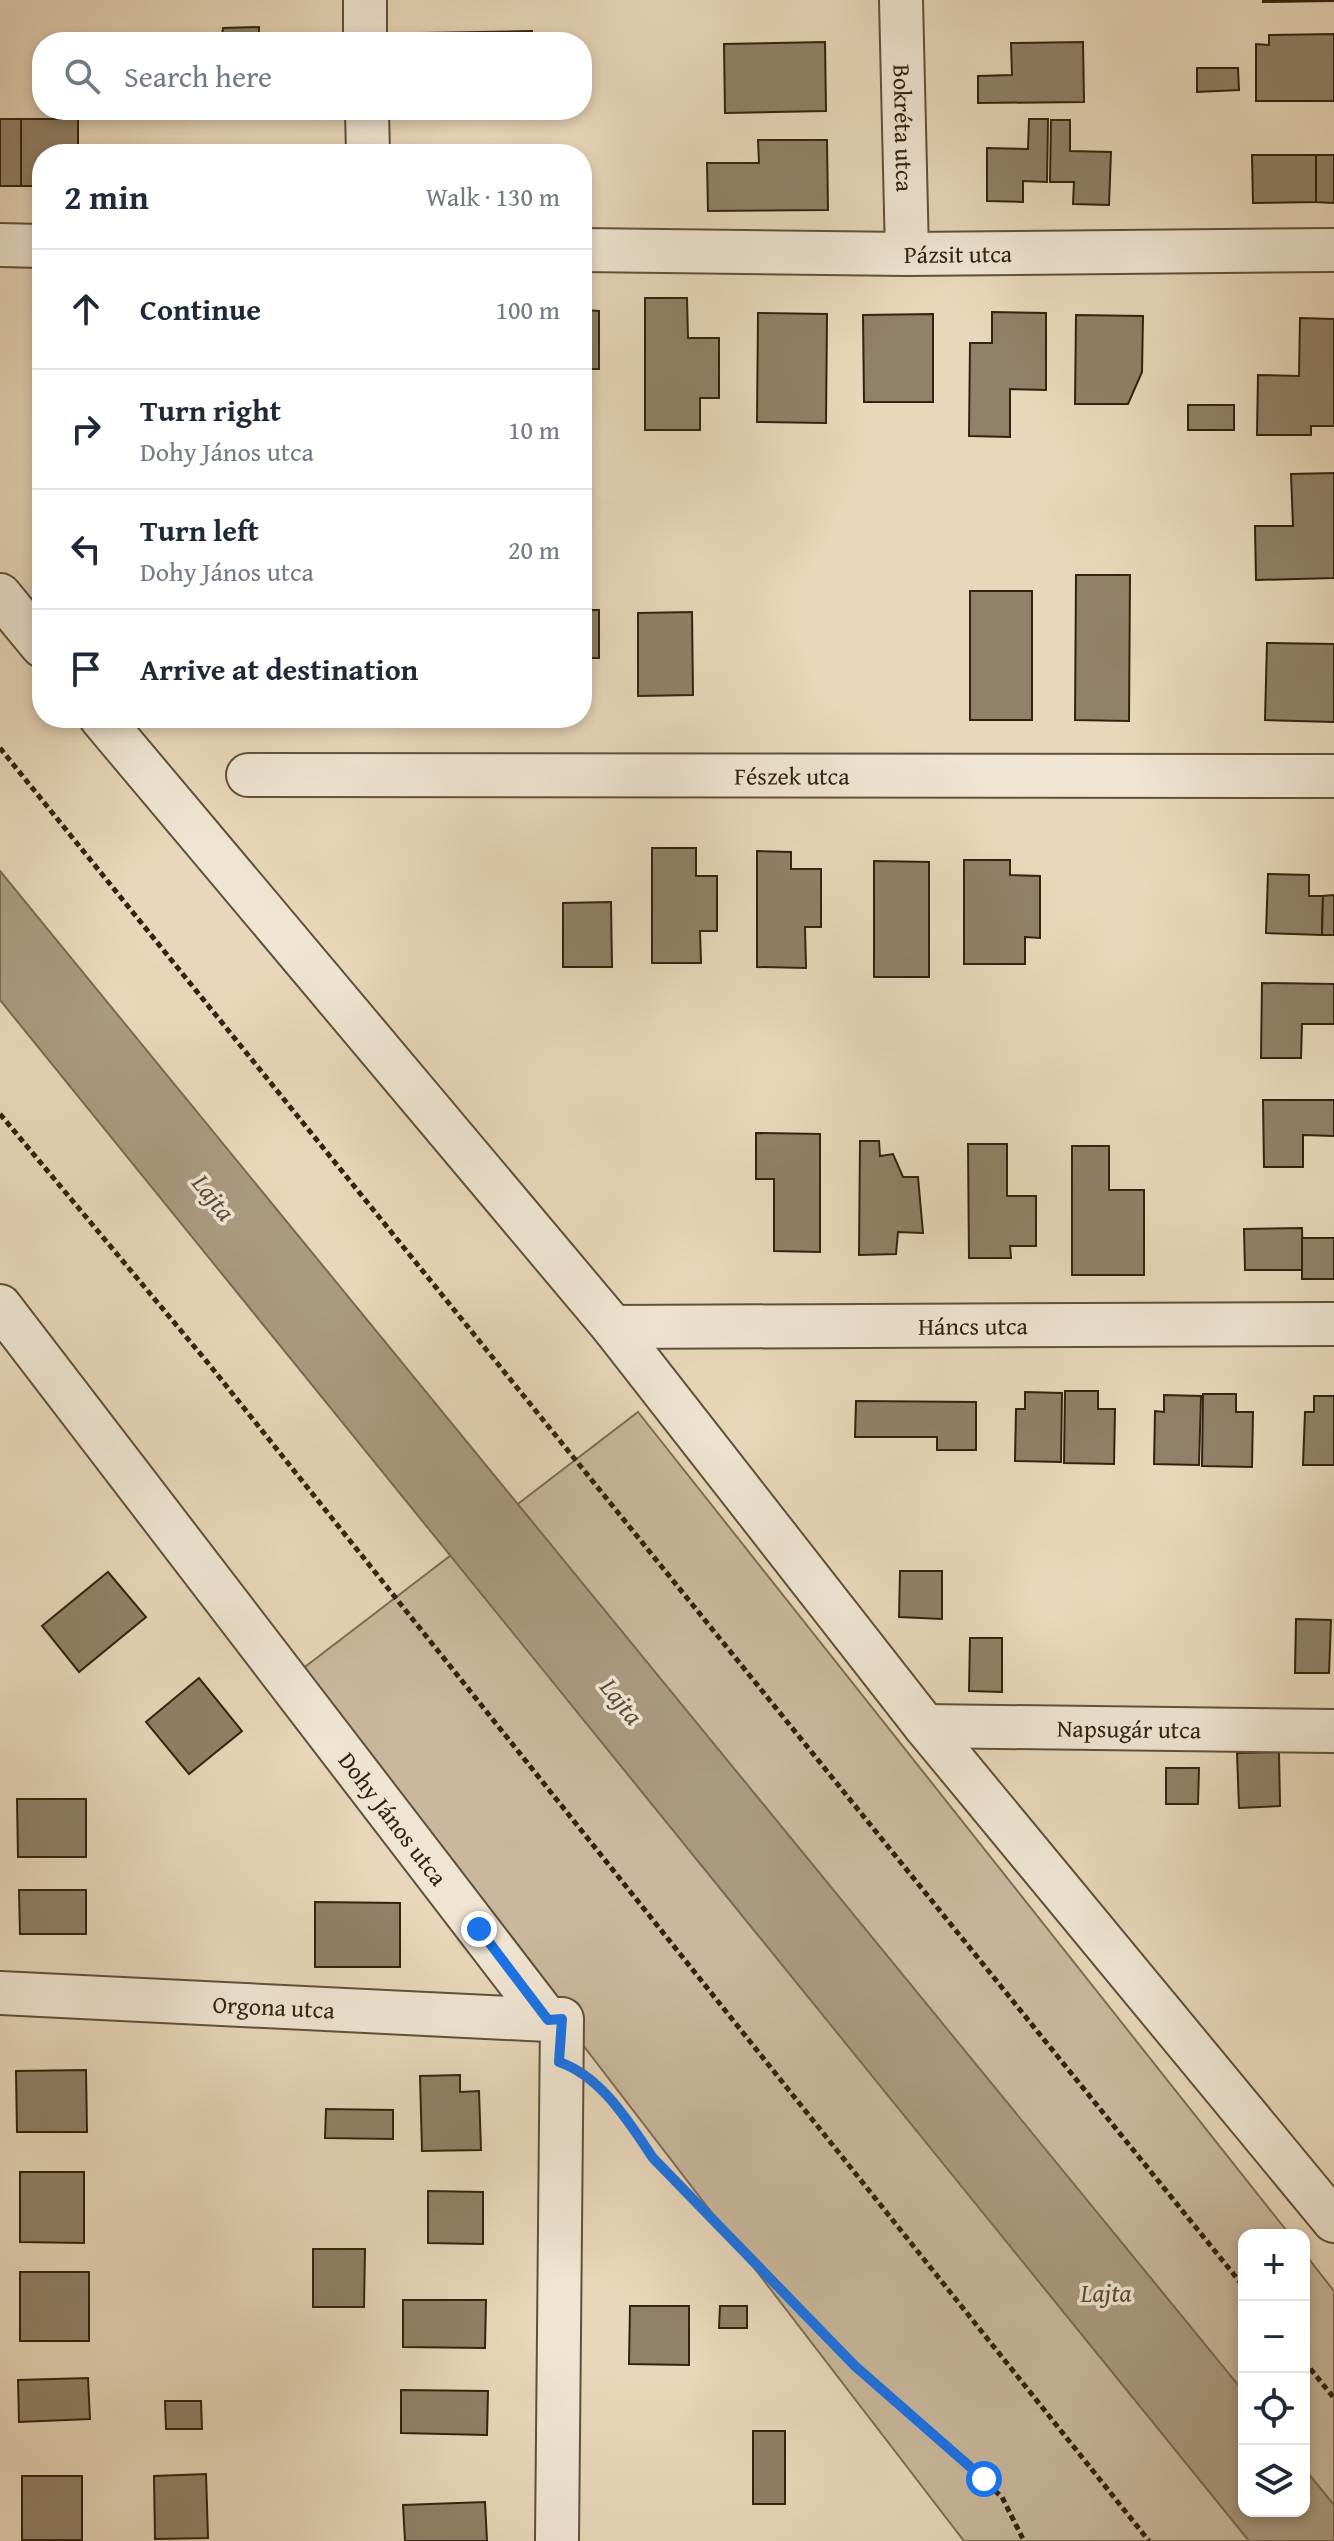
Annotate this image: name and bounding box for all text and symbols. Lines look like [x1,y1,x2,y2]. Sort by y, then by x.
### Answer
search box [32,32,592,120]
icon: search [60,54,104,98]
text: Search here [124,54,272,98]
street label: Bokréta utca [885,64,923,193]
text: 2 min [64,172,149,221]
text: Walk · 130 m [426,177,560,216]
street label: Pázsit utca [904,236,1013,272]
icon: ahead [64,287,108,331]
text: Continue [140,287,261,331]
text: 100 m [495,290,560,329]
text: Turn right [140,388,281,432]
icon: right [64,407,108,451]
text: 10 m [508,410,560,449]
text: Dohy János utca [140,432,314,471]
text: Turn left [140,508,259,552]
icon: left [64,527,108,571]
text: 20 m [508,530,560,569]
text: Dohy János utca [140,552,314,591]
icon: arrive [64,647,108,691]
text: Arrive at destination [140,647,418,691]
street label: Fészek utca [734,758,850,793]
water label: Lajta [182,1164,245,1229]
street label: Háncs utca [918,1308,1029,1343]
water label: Lajta [590,1668,653,1733]
street label: Napsugár utca [1057,1710,1202,1747]
street label: Dohy János utca [331,1744,456,1893]
route end [461,1911,497,1947]
street label: Orgona utca [212,1986,336,2027]
map controls [1238,2229,1310,2517]
button: + [1238,2229,1310,2301]
water label: Lajta [1080,2273,1131,2312]
button: − [1238,2301,1310,2373]
button: locate [1238,2373,1310,2445]
button: layers [1238,2445,1310,2517]
route start [966,2461,1002,2497]

